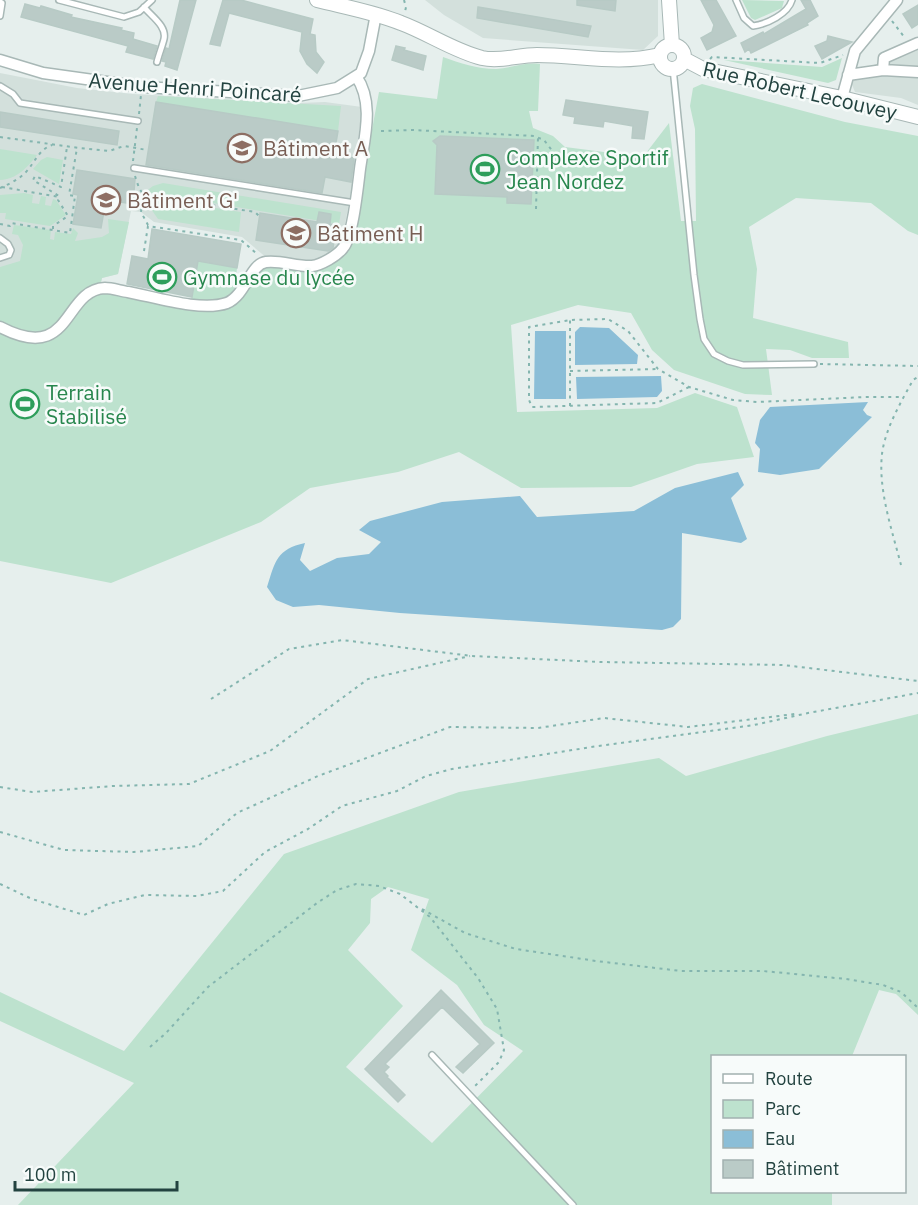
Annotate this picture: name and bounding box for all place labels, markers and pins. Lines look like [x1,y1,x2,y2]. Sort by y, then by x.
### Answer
school or university icon: Bâtiment A [226,132,258,164]
place label: Bâtiment A [263,134,368,162]
place label: Complexe Sportif Jean Nordez [506,143,669,195]
sports icon: Complexe Sportif Jean Nordez [469,153,501,185]
school or university icon: Bâtiment G' [90,184,122,216]
place label: Bâtiment G' [127,186,238,214]
school or university icon: Bâtiment H [280,217,312,249]
place label: Bâtiment H [317,219,424,247]
sports icon: Gymnase du lycée [146,261,178,293]
place label: Gymnase du lycée [183,263,355,291]
place label: Terrain Stabilisé [46,378,127,430]
sports icon: Terrain Stabilisé [9,388,41,420]

